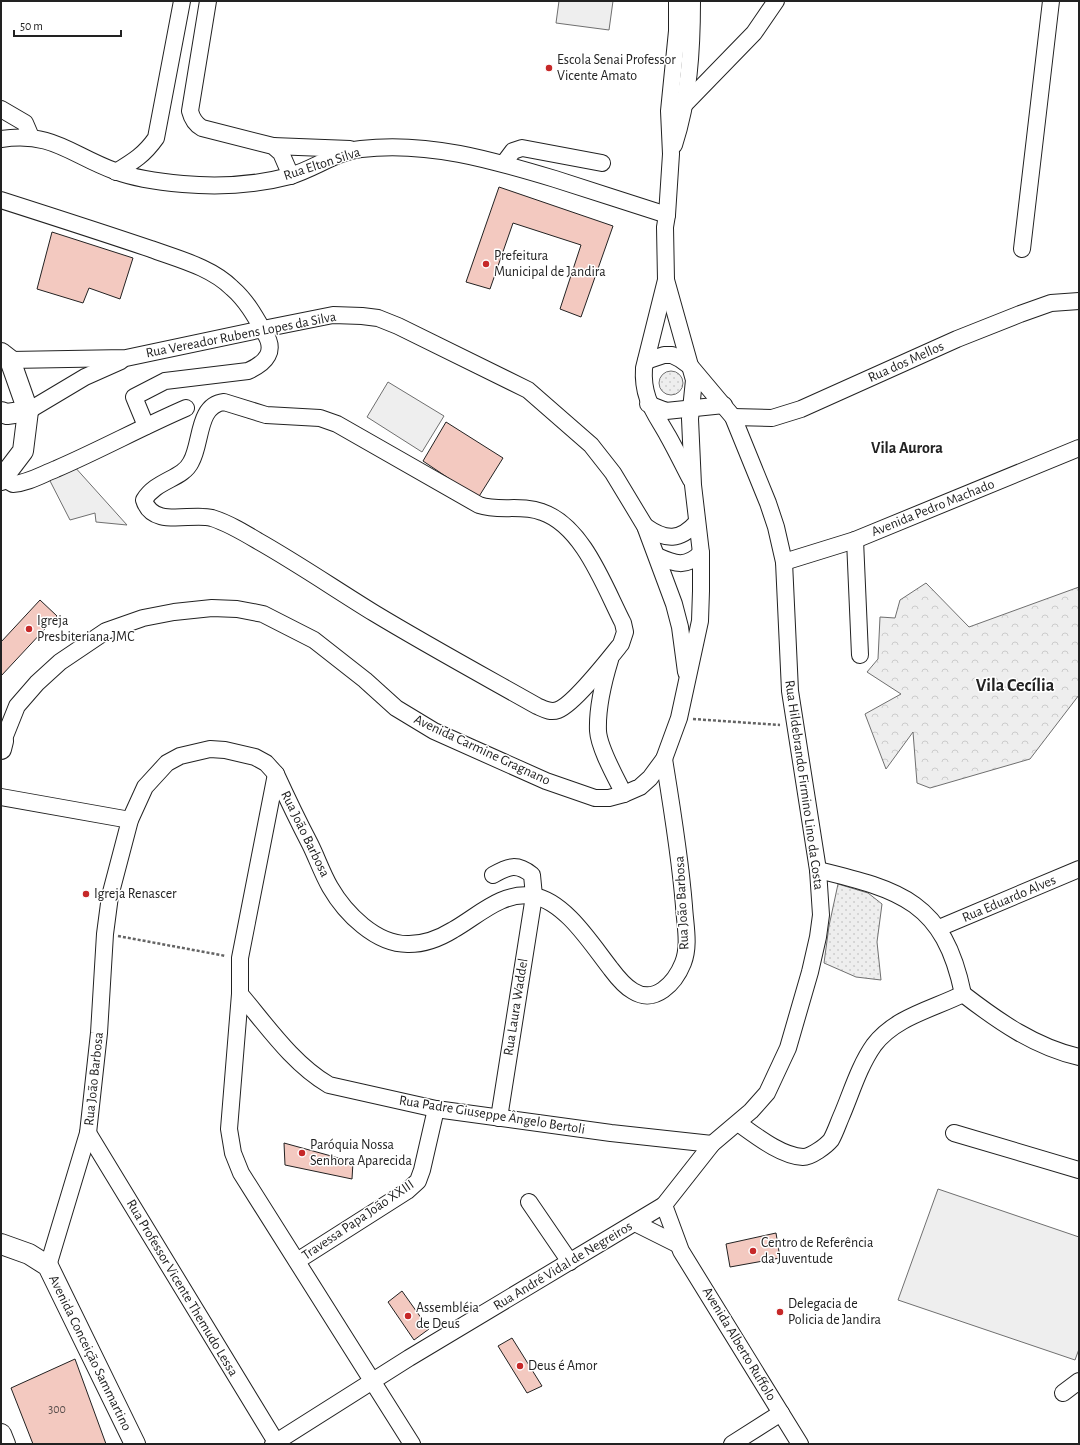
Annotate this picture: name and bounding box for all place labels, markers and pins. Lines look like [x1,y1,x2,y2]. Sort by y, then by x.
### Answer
place label: Escola Senai Professor Vicente Amato [557,53,676,83]
marker: Escola Senai Professor Vicente Amato [544,63,554,73]
place label: Prefeitura Municipal de Jandira [494,249,606,279]
marker: Prefeitura Municipal de Jandira [481,259,491,269]
place label: Igreja Presbiteriana JMC [37,614,134,644]
marker: Igreja Presbiteriana JMC [24,624,34,634]
place label: Igreja Renascer [94,887,177,901]
marker: Igreja Renascer [81,889,91,899]
place label: Paróquia Nossa Senhora Aparecida [310,1138,412,1168]
marker: Paróquia Nossa Senhora Aparecida [297,1148,307,1158]
place label: Centro de Referência da Juventude [761,1236,874,1266]
marker: Centro de Referência da Juventude [748,1246,758,1256]
place label: Delegacia de Policia de Jandira [788,1297,882,1327]
place label: Assembléia de Deus [416,1301,480,1331]
marker: Delegacia de Policia de Jandira [775,1307,785,1317]
marker: Assembléia de Deus [403,1311,413,1321]
place label: Deus é Amor [528,1359,598,1373]
marker: Deus é Amor [515,1361,525,1371]

